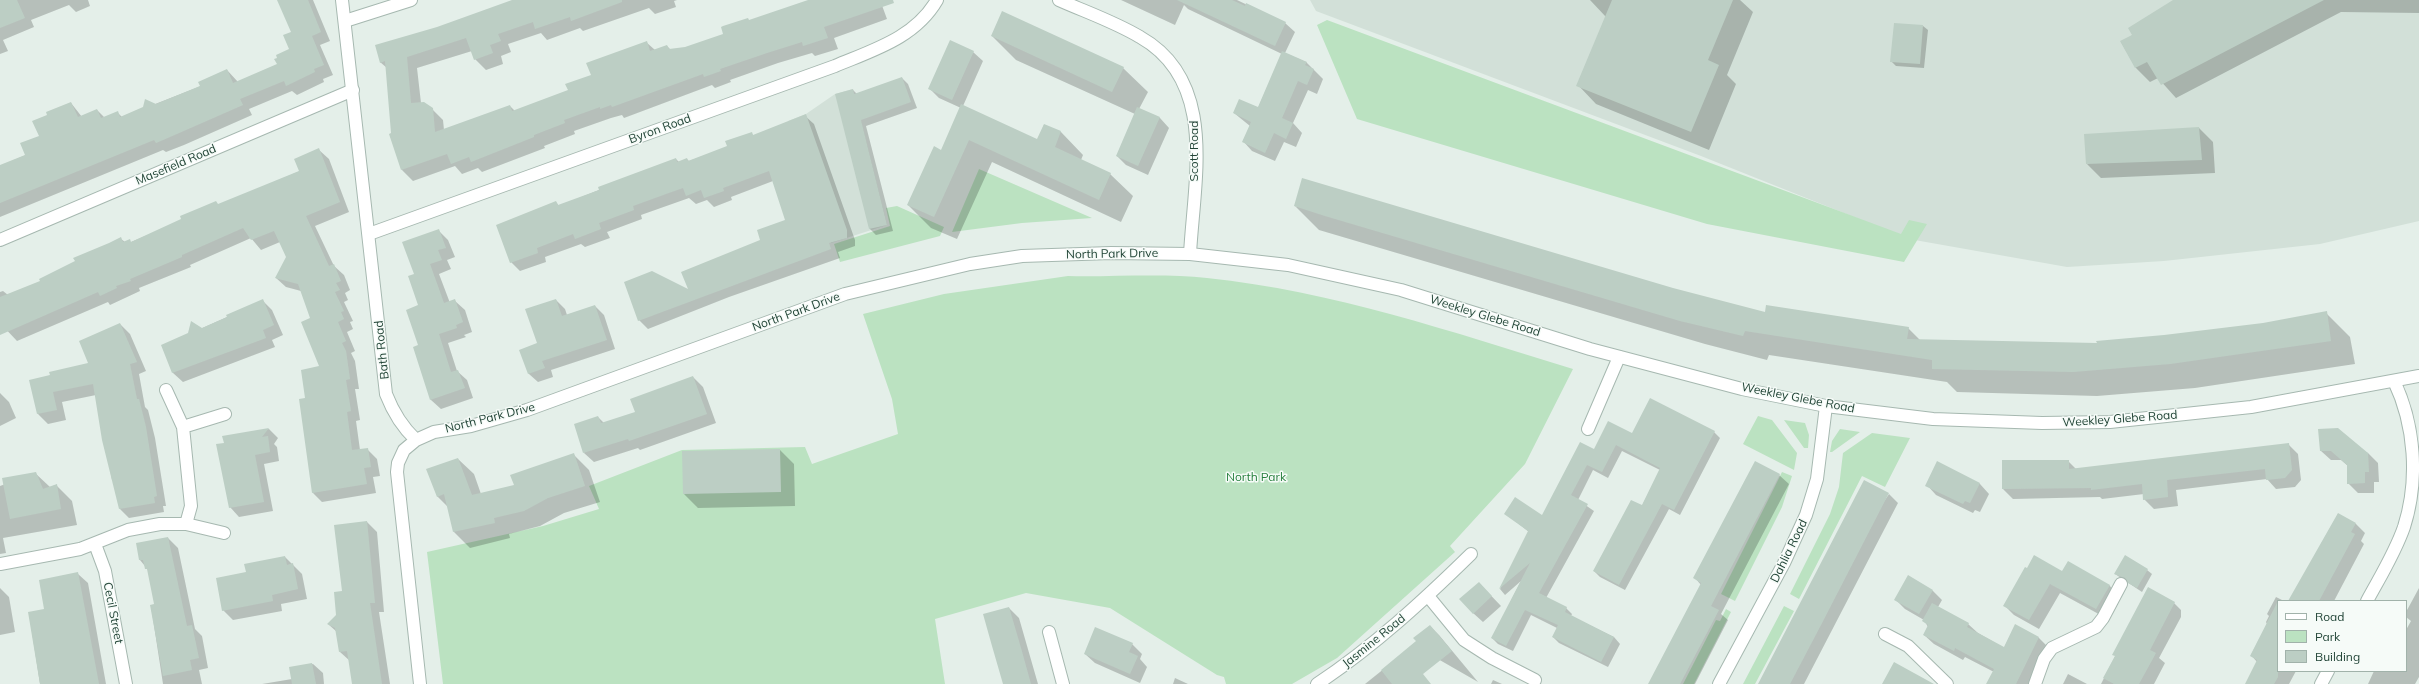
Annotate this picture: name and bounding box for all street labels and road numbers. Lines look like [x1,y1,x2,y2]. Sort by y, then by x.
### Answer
street label: Byron Road [627,111,693,147]
street label: Scott Road [1187,121,1201,181]
street label: Masefield Road [134,142,218,188]
street label: North Park Drive [1066,246,1158,262]
street label: North Park Drive [750,289,842,335]
street label: Weekley Glebe Road [1428,292,1542,340]
street label: Bath Road [372,320,392,380]
street label: Weekley Glebe Road [1740,380,1856,416]
street label: North Park Drive [444,400,536,436]
street label: Weekley Glebe Road [2062,408,2178,430]
street label: Dahlia Road [1767,517,1811,585]
street label: Cecil Street [100,581,126,645]
street label: Jasmine Road [1340,611,1408,671]

